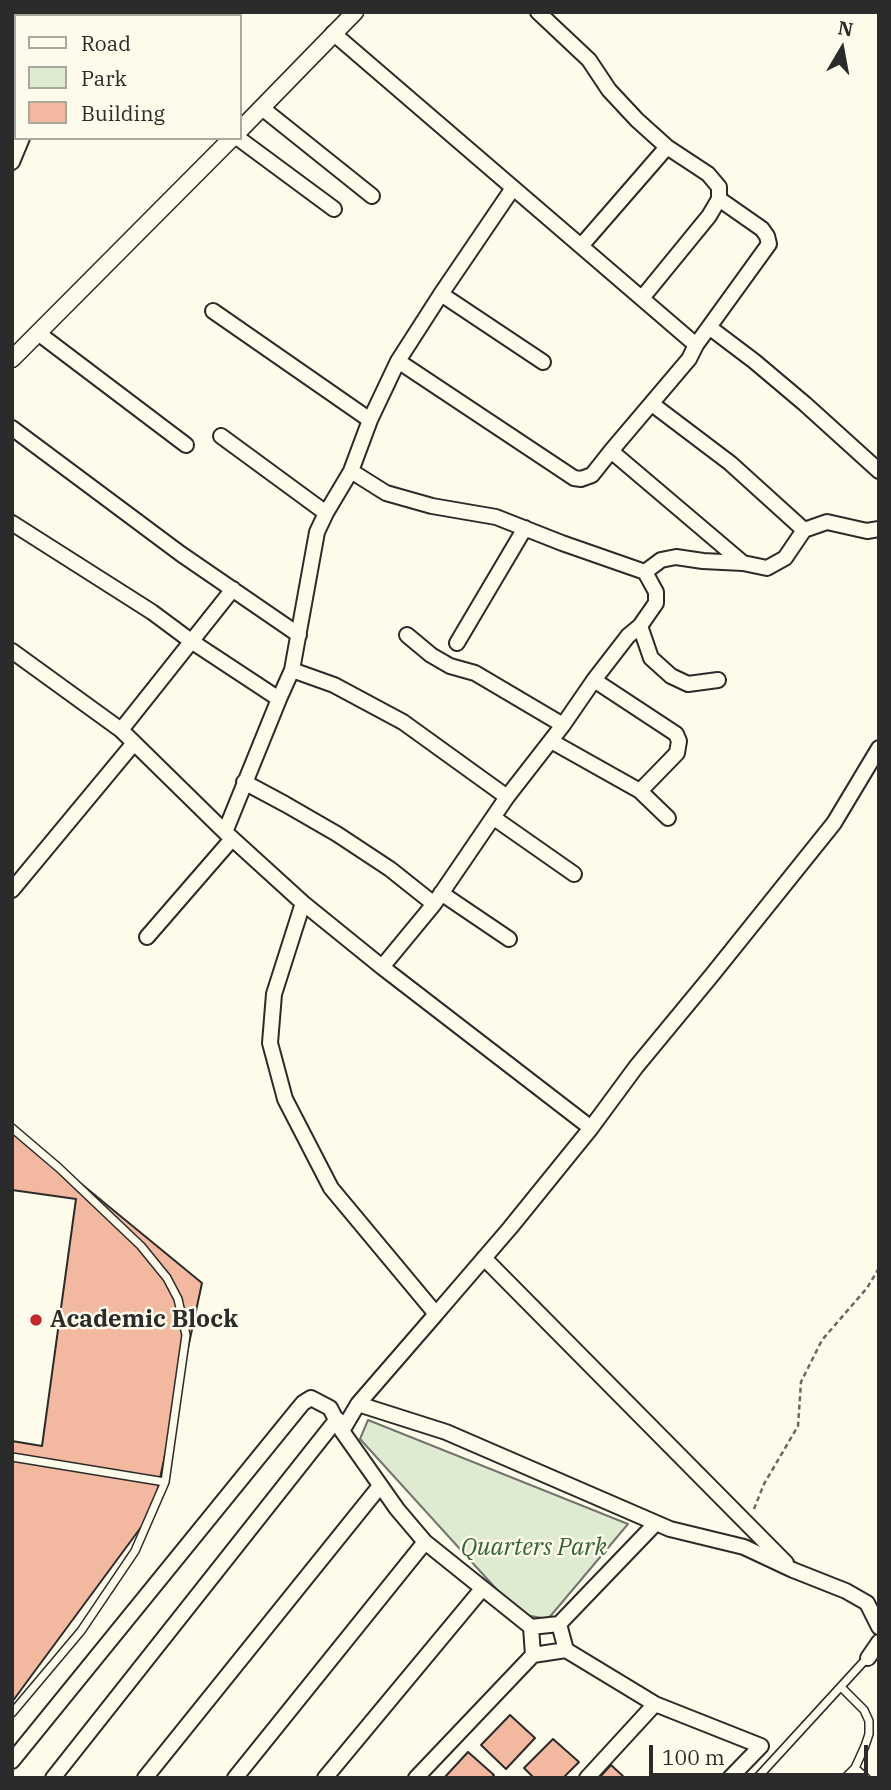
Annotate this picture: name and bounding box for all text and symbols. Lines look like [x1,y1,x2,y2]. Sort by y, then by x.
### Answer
legend [14,14,242,140]
north arrow [807,14,877,84]
text: N [836,15,855,41]
text: Road [81,29,131,57]
text: Park [81,64,127,92]
text: Building [81,99,165,127]
place label: Academic Block [50,1306,238,1334]
marker: Academic Block [28,1312,44,1328]
park label: Quarters Park [461,1534,607,1562]
scale bar [653,1730,872,1774]
text: 100 m [662,1743,725,1771]

